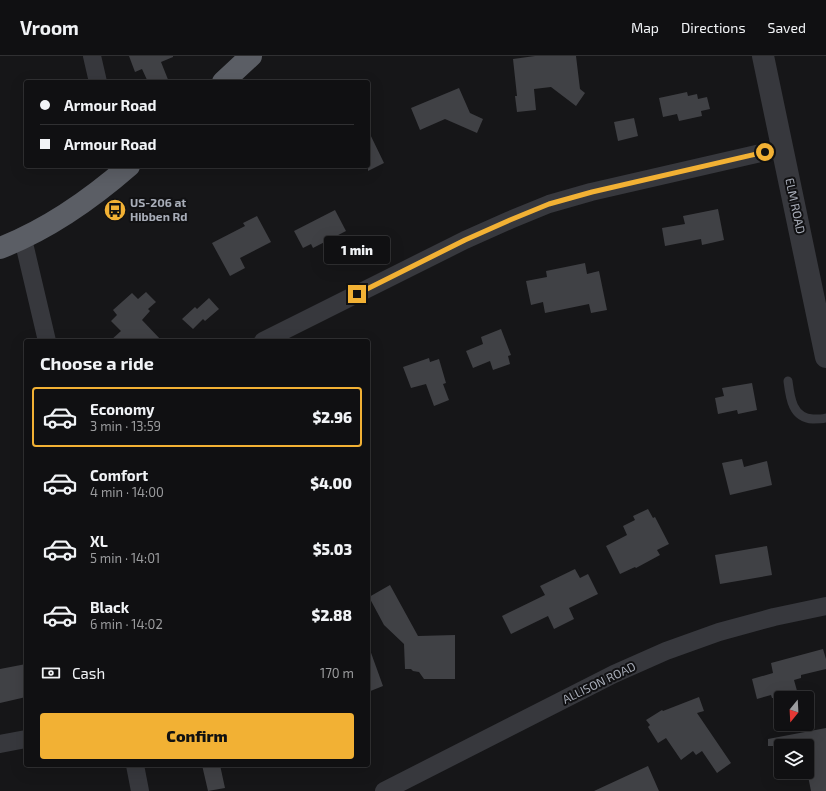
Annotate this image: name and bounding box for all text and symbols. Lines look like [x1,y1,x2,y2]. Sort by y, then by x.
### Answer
text: Vroom [20,16,79,39]
text: Map [631,19,659,36]
text: Directions [681,19,746,36]
text: Saved [768,19,806,36]
text: Armour Road [64,96,157,114]
text: Armour Road [64,135,157,153]
route start [756,143,774,161]
street label: ELM ROAD [783,177,809,235]
place label: US-206 at Hibben Rd [130,195,187,223]
bus stop icon: US-206 at Hibben Rd [102,197,128,223]
callout: 1 min [324,236,390,264]
text: 1 min [341,242,373,258]
route end [348,285,366,303]
text: Choose a ride [40,352,154,374]
icon: car [42,399,78,435]
text: Economy [90,400,155,418]
text: $2.96 [313,408,352,426]
text: 3 min · 13:59 [90,418,161,434]
icon: car [42,465,78,501]
text: Comfort [90,466,148,484]
text: $4.00 [310,474,352,492]
text: 4 min · 14:00 [90,484,164,500]
icon: car [42,531,78,567]
text: XL [90,532,108,550]
text: $5.03 [313,540,352,558]
text: 5 min · 14:01 [90,550,160,566]
icon: car [42,597,78,633]
text: Black [90,598,129,616]
text: $2.88 [312,606,352,624]
text: 6 min · 14:02 [90,616,163,632]
street label: ALLISON ROAD [560,658,637,706]
icon: cash [40,662,62,684]
text: Cash [72,664,105,682]
text: 170 m [320,665,354,681]
north arrow [774,691,814,731]
map controls [774,691,814,779]
button: Confirm [40,713,354,759]
button: layers [774,739,814,779]

